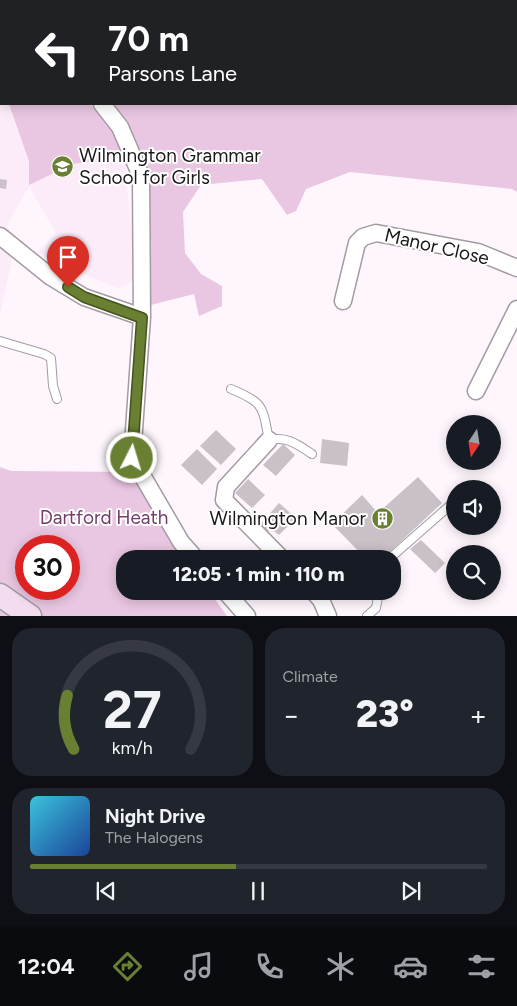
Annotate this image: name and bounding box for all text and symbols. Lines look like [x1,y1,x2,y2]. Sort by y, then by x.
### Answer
text: 70 m [108,18,189,60]
icon: left [25,20,90,85]
text: Parsons Lane [108,60,237,87]
place label: Wilmington Grammar School for Girls [79,144,261,189]
school or university icon: Wilmington Grammar School for Girls [51,154,75,178]
street label: Manor Close [382,223,491,270]
pin [47,236,89,287]
icon: arrive [54,243,82,271]
north arrow [446,415,501,470]
map controls [446,415,501,600]
position arrow [105,431,157,483]
button: sound [446,480,501,535]
park label: Dartford Heath [40,506,168,529]
building icon: Wilmington Manor [370,506,394,530]
place label: Wilmington Manor [210,507,367,530]
speed limit sign: 30 [15,535,80,600]
button: search [446,545,501,600]
text: 12:05 · 1 min · 110 m [173,563,344,586]
text: Climate [283,667,338,686]
text: 27 [103,679,162,741]
text: 23° [356,691,414,737]
text: − [283,698,300,732]
text: + [470,698,487,732]
text: km/h [112,737,153,758]
text: Night Drive [105,805,205,828]
text: The Halogens [105,828,203,847]
icon: previous [92,877,120,905]
icon: pause [244,877,272,905]
icon: next [397,877,425,905]
icon: directions [110,949,145,984]
icon: music [181,949,216,984]
icon: phone [252,949,287,984]
icon: climate [323,949,358,984]
icon: car [393,949,428,984]
icon: filters [464,949,499,984]
text: 12:04 [18,953,75,980]

